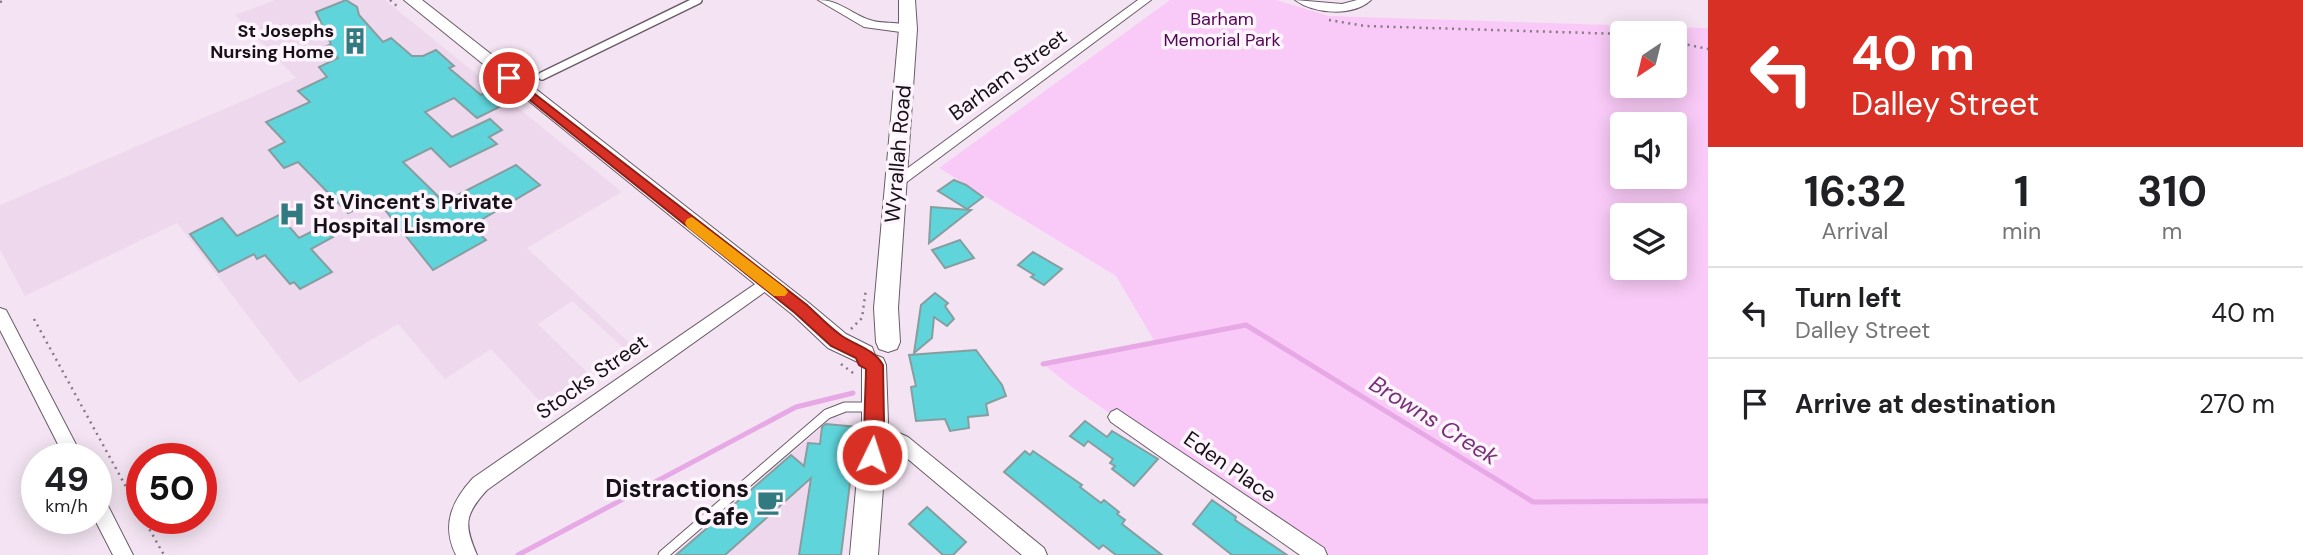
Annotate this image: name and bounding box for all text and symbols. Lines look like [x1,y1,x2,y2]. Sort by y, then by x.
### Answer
park label: Barham Memorial Park [1163,7,1281,52]
place label: St Josephs Nursing Home [210,19,334,64]
north arrow [1610,21,1687,98]
map controls [1610,21,1687,280]
text: 40 m [1851,21,1975,85]
street label: Barham Street [943,23,1073,127]
building icon: St Josephs Nursing Home [340,26,370,56]
icon: left [1736,28,1827,119]
pin [479,48,539,108]
icon: arrive [490,59,528,97]
text: Dalley Street [1851,83,2039,125]
street label: Wyrallah Road [878,84,918,224]
button: sound [1610,112,1687,189]
text: 16:32 [1804,164,1906,219]
text: 1 [2014,164,2029,219]
text: 310 [2137,164,2207,219]
place label: St Vincent's Private Hospital Lismore [313,188,513,240]
hospital icon: St Vincent's Private Hospital Lismore [277,199,307,229]
button: layers [1610,203,1687,280]
text: Arrival [1822,216,1889,246]
text: min [2002,216,2041,246]
text: m [2162,216,2182,246]
text: Turn left [1795,281,1902,315]
icon: left [1736,294,1774,332]
text: 40 m [2211,296,2275,330]
text: Dalley Street [1795,315,1930,345]
street label: Stocks Street [531,328,653,426]
water label: Browns Creek [1364,368,1504,472]
icon: arrive [1736,385,1774,423]
text: Arrive at destination [1795,387,2056,421]
text: 270 m [2199,387,2275,421]
position arrow [835,418,909,492]
street label: Eden Place [1178,425,1282,509]
speed limit sign: 50 [126,443,217,534]
text: 49 [44,456,89,502]
place label: Distractions Cafe [605,473,749,532]
cafe icon: Distractions Cafe [755,487,785,517]
text: km/h [45,494,88,518]

